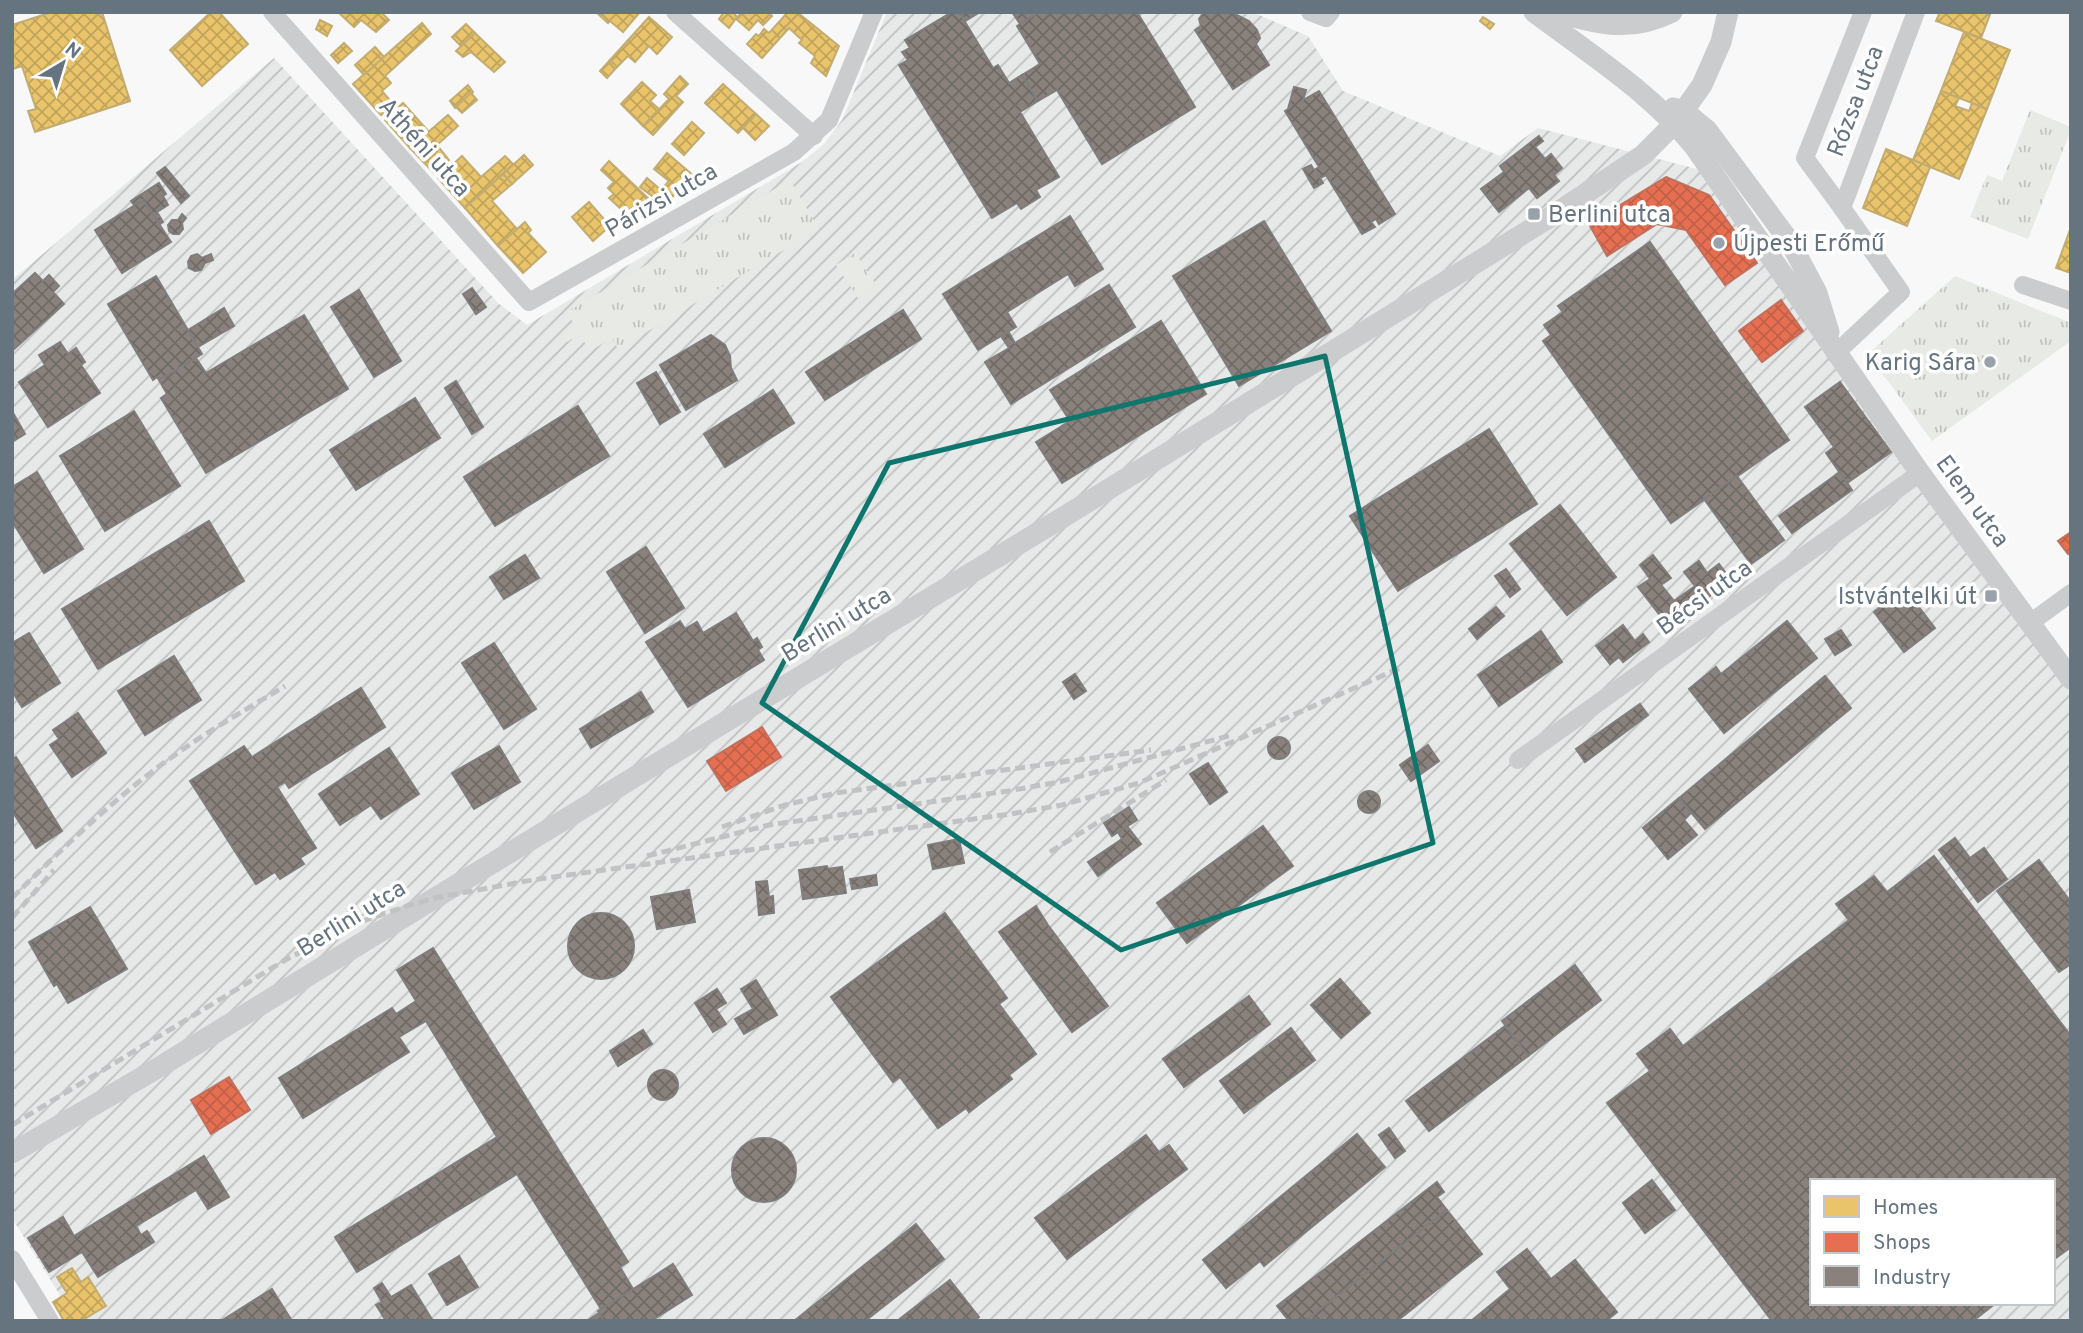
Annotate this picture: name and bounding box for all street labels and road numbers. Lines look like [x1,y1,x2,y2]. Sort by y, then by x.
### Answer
street label: Rózsa utca [1822,42,1892,162]
street label: Athéni utca [371,92,476,204]
street label: Párizsi utca [601,158,723,246]
street label: Elem utca [1928,450,2015,554]
street label: Bécsi utca [1652,554,1759,643]
street label: Berlini utca [777,581,897,670]
street label: Berlini utca [292,874,412,965]

